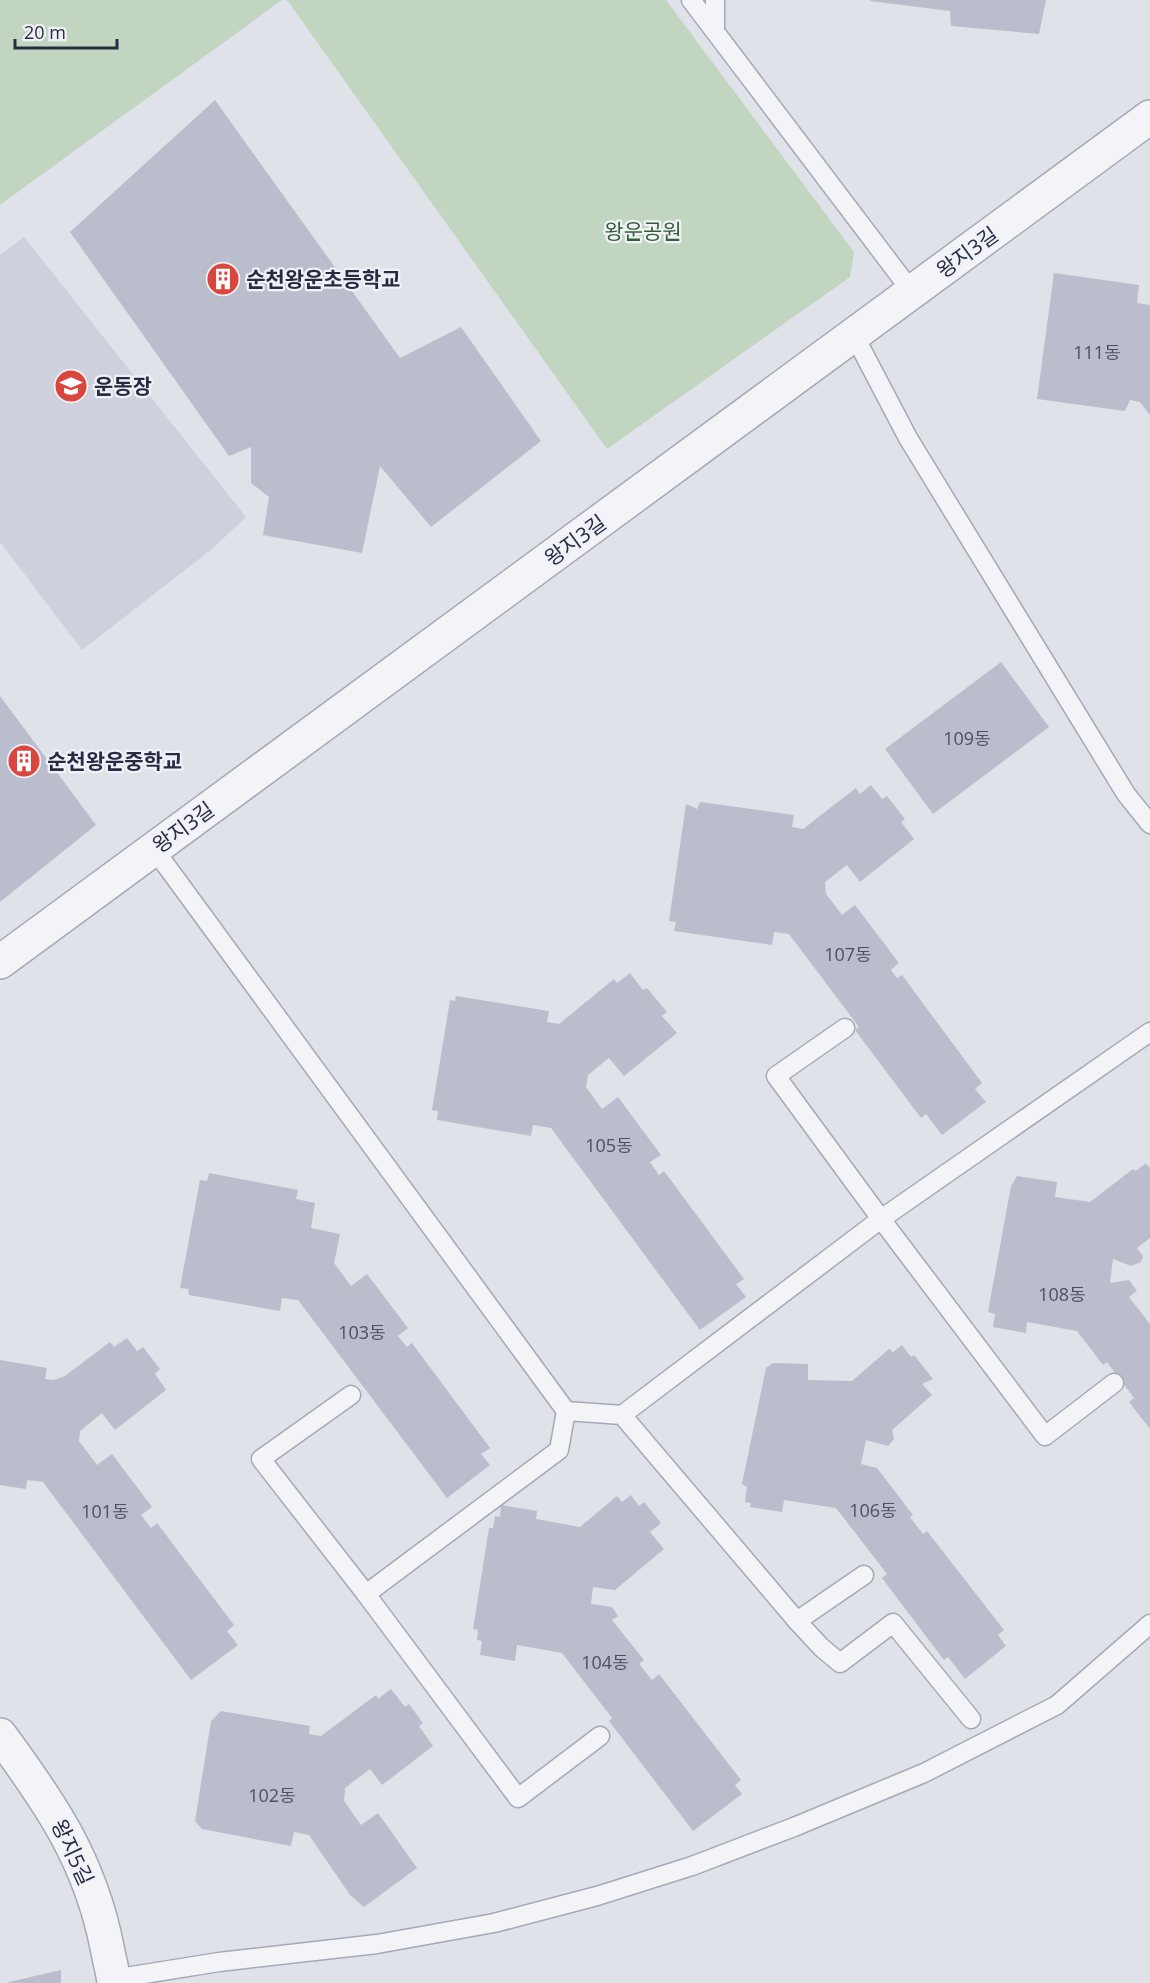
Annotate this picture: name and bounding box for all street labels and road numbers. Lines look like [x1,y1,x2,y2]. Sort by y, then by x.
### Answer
street label: 왕지3길 [930,220,1004,284]
street label: 왕지3길 [538,508,612,572]
street label: 왕지3길 [146,795,220,859]
street label: 왕지5길 [46,1814,100,1890]

